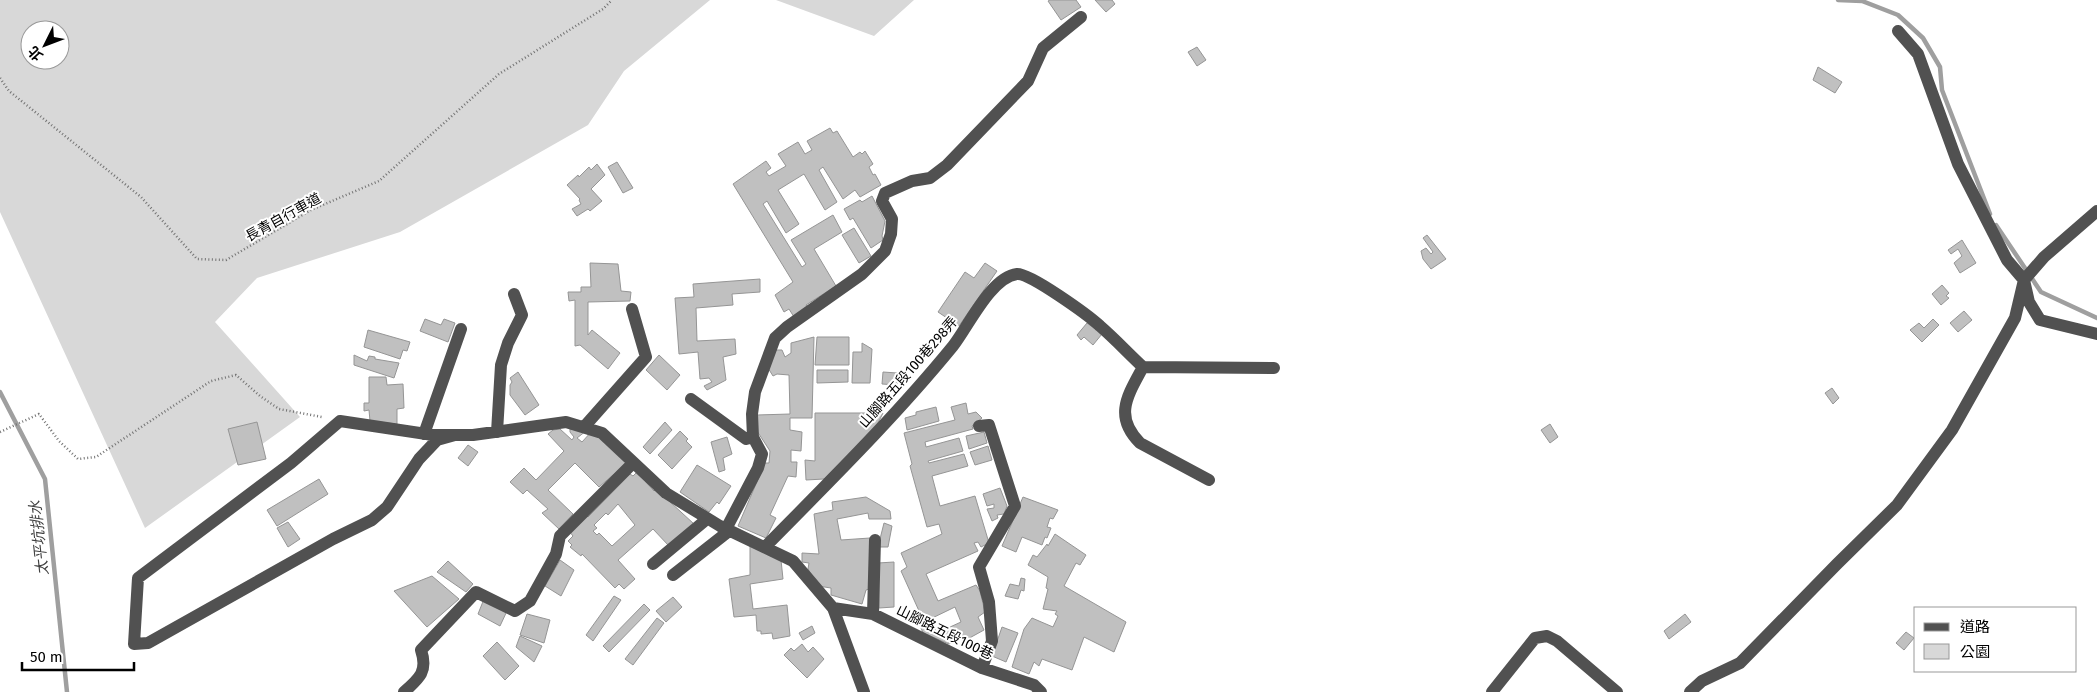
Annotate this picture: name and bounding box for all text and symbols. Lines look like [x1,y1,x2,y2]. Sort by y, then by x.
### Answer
north arrow [20,20,70,70]
text: 北 [25,42,47,64]
street label: 長青自行車道 [242,190,324,245]
street label: 山腳路五段100巷298弄 [856,313,961,431]
water label: 太平坑排水 [26,499,52,576]
street label: 山腳路五段100巷 [894,602,996,663]
legend [1914,607,2077,672]
text: 道路 [1960,618,1990,636]
scale bar [22,640,135,672]
text: 公園 [1960,643,1990,661]
text: 50 m [30,648,63,666]

